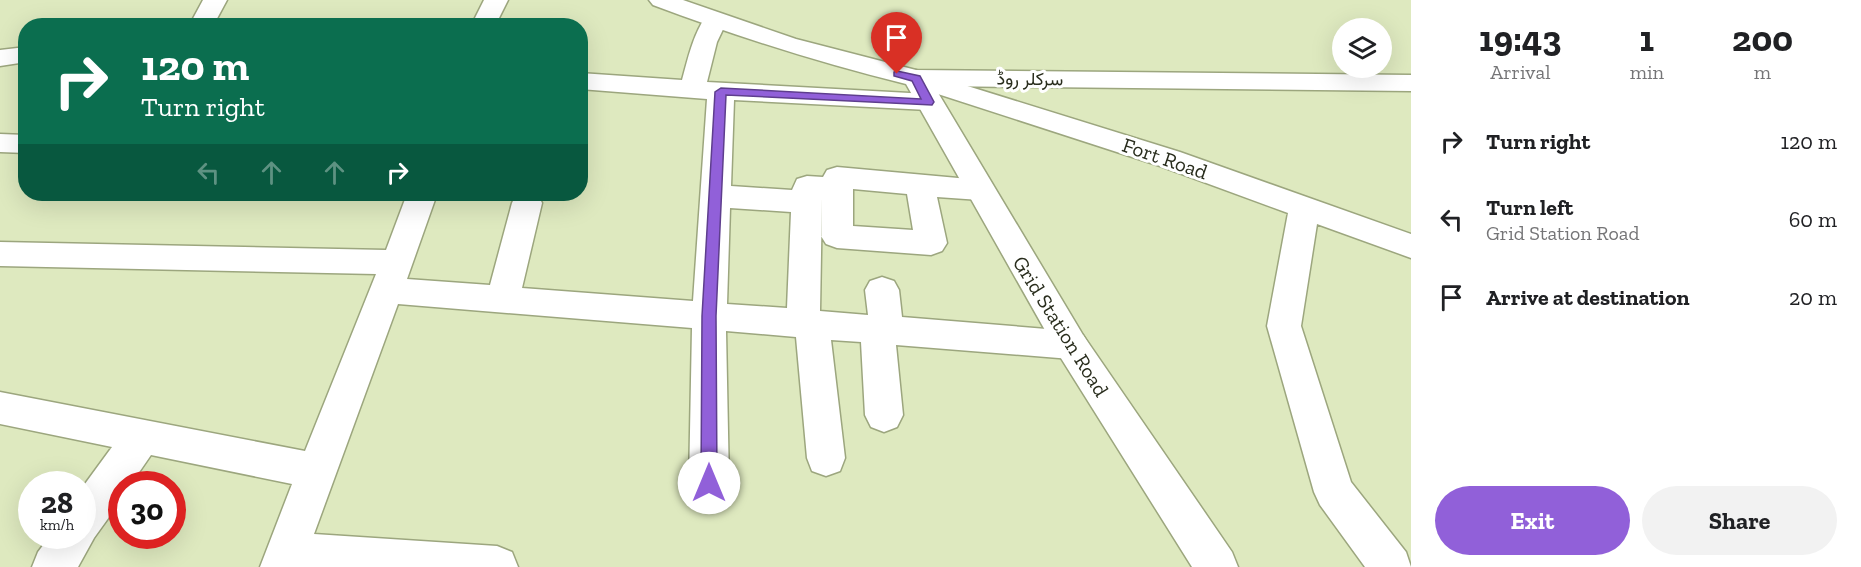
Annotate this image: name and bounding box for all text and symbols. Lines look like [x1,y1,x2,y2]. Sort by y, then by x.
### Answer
pin [871,12,922,74]
text: 19:43 [1479,17,1562,60]
text: 1 [1640,17,1654,60]
text: 200 [1732,17,1793,60]
map controls [1332,18,1392,78]
button: layers [1332,18,1392,78]
icon: arrive [880,21,913,54]
text: 120 m [141,40,249,91]
icon: right [42,42,120,120]
text: Arrival [1490,60,1550,84]
text: min [1630,60,1664,84]
text: m [1754,60,1771,84]
street label: سرکلر روڈ [996,67,1064,91]
text: Turn right [141,91,265,123]
icon: right [1435,125,1468,158]
text: Turn right [1486,128,1590,155]
text: 120 m [1781,128,1837,155]
street label: Fort Road [1119,132,1211,184]
icon: left [192,156,225,189]
icon: ahead [255,156,288,189]
icon: ahead [318,156,351,189]
icon: right [381,156,414,189]
text: Turn left [1486,194,1573,221]
icon: left [1435,203,1468,236]
text: 60 m [1789,206,1837,233]
text: Grid Station Road [1486,221,1639,245]
street label: Grid Station Road [1008,251,1115,401]
icon: arrive [1435,281,1468,314]
text: Arrive at destination [1486,284,1689,311]
text: 20 m [1789,284,1837,311]
position arrow [677,451,741,515]
speed limit sign: 30 [108,471,186,549]
text: 28 [41,485,73,521]
button: Exit [1435,486,1630,555]
button: Share [1642,486,1837,555]
text: km/h [40,516,74,534]

